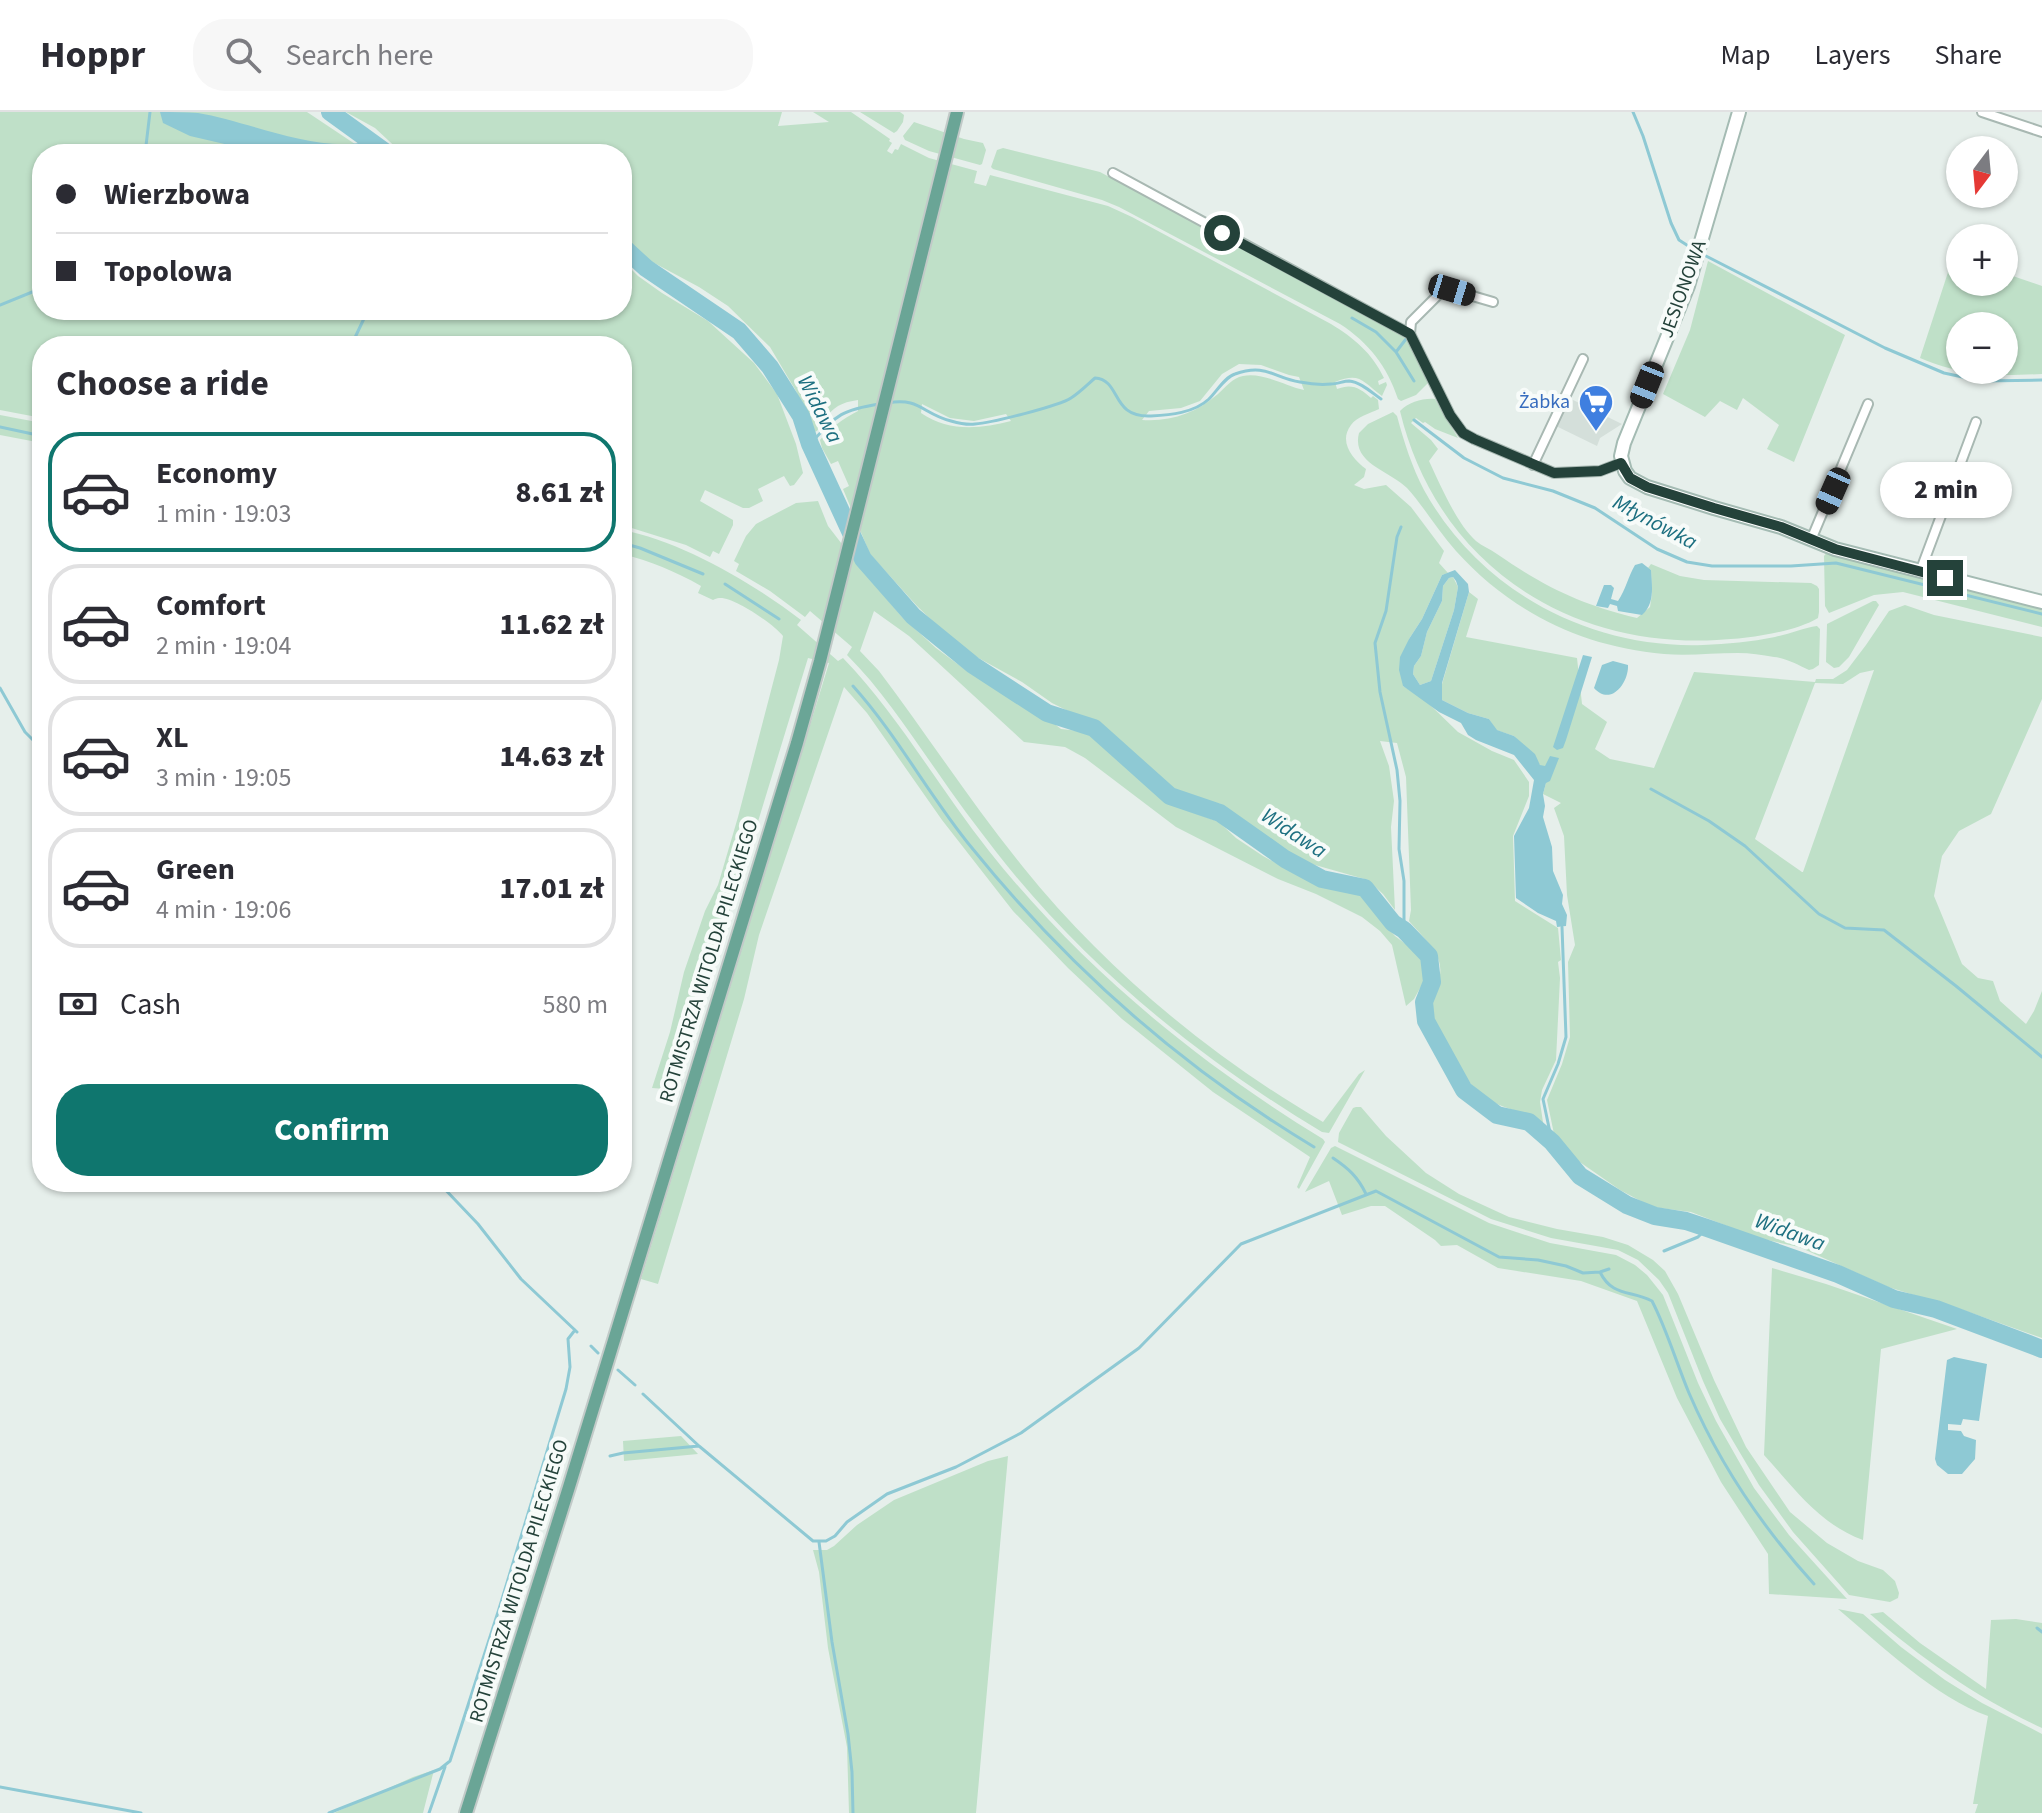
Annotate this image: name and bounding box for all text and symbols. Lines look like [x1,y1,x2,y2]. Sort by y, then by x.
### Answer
search box [193,19,753,91]
text: Hoppr [40,28,145,82]
icon: search [221,33,265,77]
text: Search here [285,34,433,77]
text: Map [1720,35,1770,75]
text: Layers [1814,35,1890,75]
text: Share [1934,35,2002,75]
north arrow [1946,136,2018,208]
map controls [1946,136,2018,384]
text: Wierzbowa [104,173,250,216]
route start [1204,215,1240,251]
button: + [1946,224,2018,296]
street label: JESIONOWA [1652,236,1714,342]
text: Topolowa [104,250,233,293]
car [1426,272,1478,308]
button: − [1946,312,2018,384]
text: Choose a ride [56,358,269,409]
car [1627,358,1667,412]
water label: Widawa [789,369,851,449]
supermarket icon: Żabka [1577,383,1615,433]
place label: Żabka [1519,388,1570,416]
text: Economy [156,452,277,495]
icon: car [60,456,132,528]
callout: 2 min [1879,462,2011,518]
car [1812,464,1854,518]
text: 8.61 zł [516,471,604,514]
text: 2 min [1914,471,1978,508]
water label: Młynówka [1607,486,1703,558]
text: 1 min · 19:03 [156,495,291,532]
route end [1927,560,1963,596]
text: Comfort [156,584,266,627]
icon: car [60,588,132,660]
text: 11.62 zł [500,603,604,646]
text: 2 min · 19:04 [156,627,291,664]
text: XL [156,716,189,759]
icon: car [60,720,132,792]
text: 14.63 zł [500,735,604,778]
text: 3 min · 19:05 [156,759,291,796]
water label: Widawa [1255,800,1333,866]
street label: ROTMISTRZA WITOLDA PILECKIEGO [653,816,765,1106]
text: Green [156,848,235,891]
icon: car [60,852,132,924]
text: 17.01 zł [500,867,604,910]
text: 4 min · 19:06 [156,891,291,928]
icon: cash [56,982,100,1026]
text: Cash [120,983,181,1026]
text: 580 m [542,986,608,1023]
button: Confirm [56,1084,608,1176]
water label: Widawa [1750,1205,1830,1260]
street label: ROTMISTRZA WITOLDA PILECKIEGO [463,1436,575,1726]

